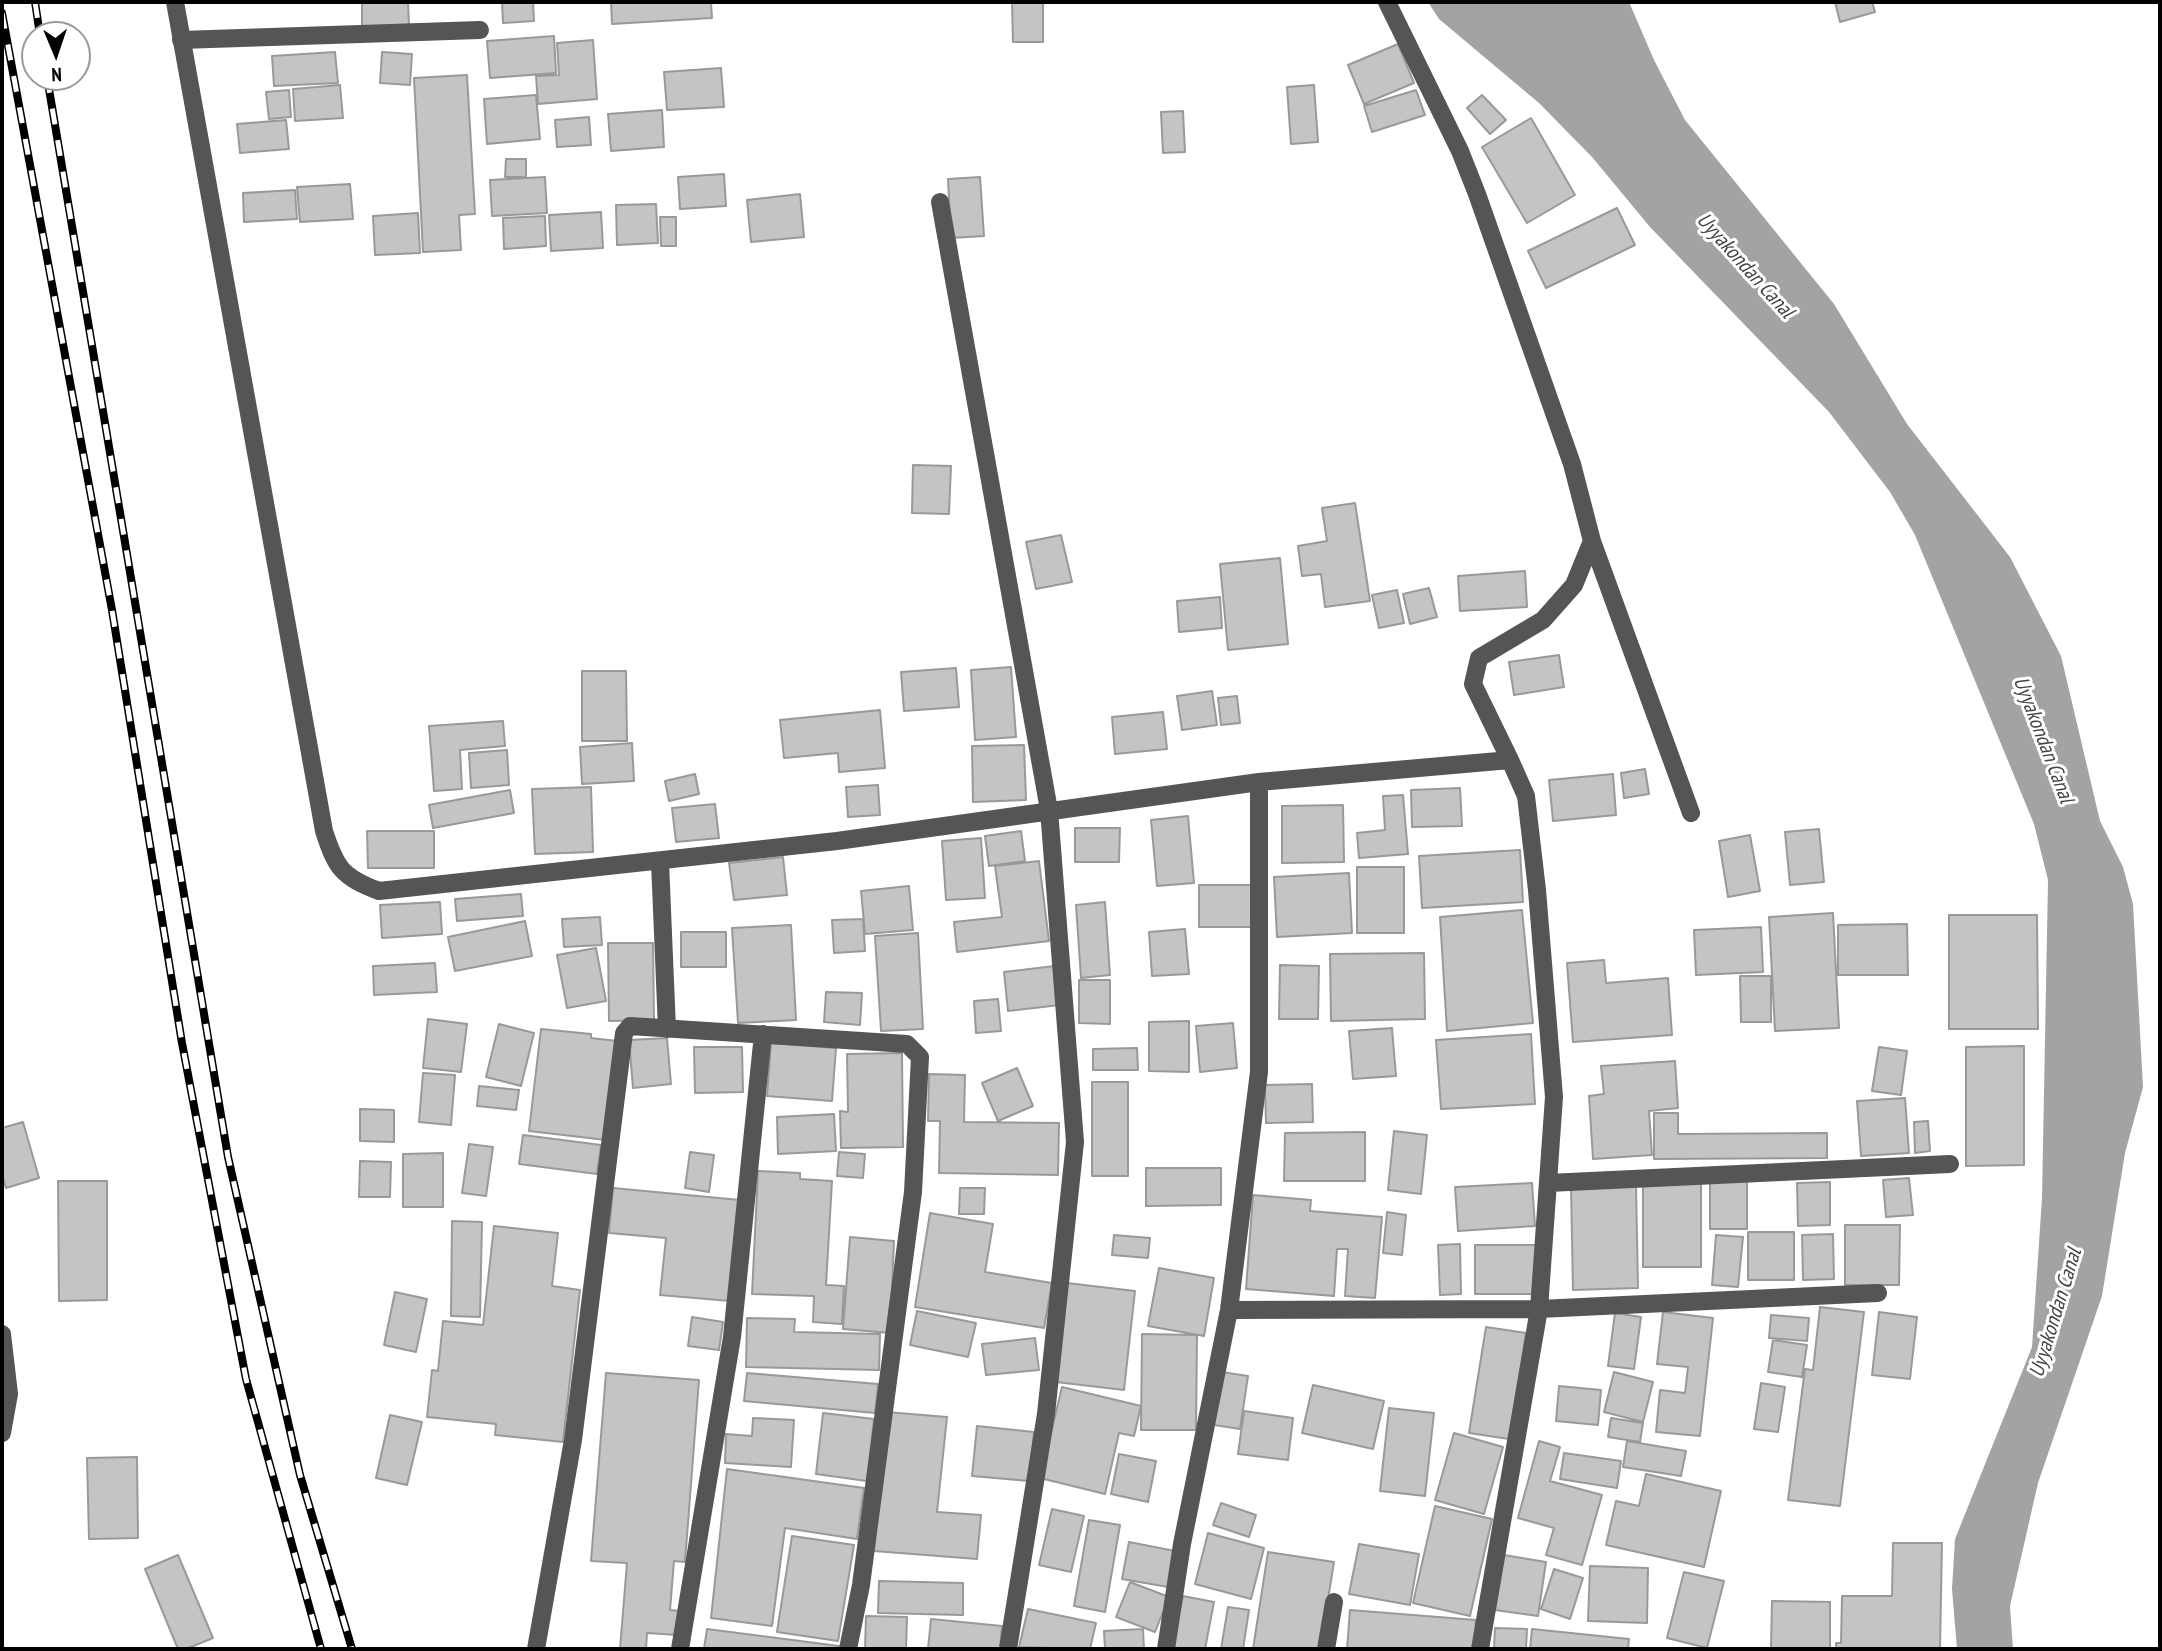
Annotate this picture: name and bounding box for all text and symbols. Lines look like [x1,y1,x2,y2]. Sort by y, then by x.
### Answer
north arrow [21,21,91,91]
text: N [51,63,62,87]
water label: Uyyakondan Canal [1691,208,1799,324]
water label: Uyyakondan Canal [2007,673,2079,807]
water label: Uyyakondan Canal [2025,1246,2087,1380]

